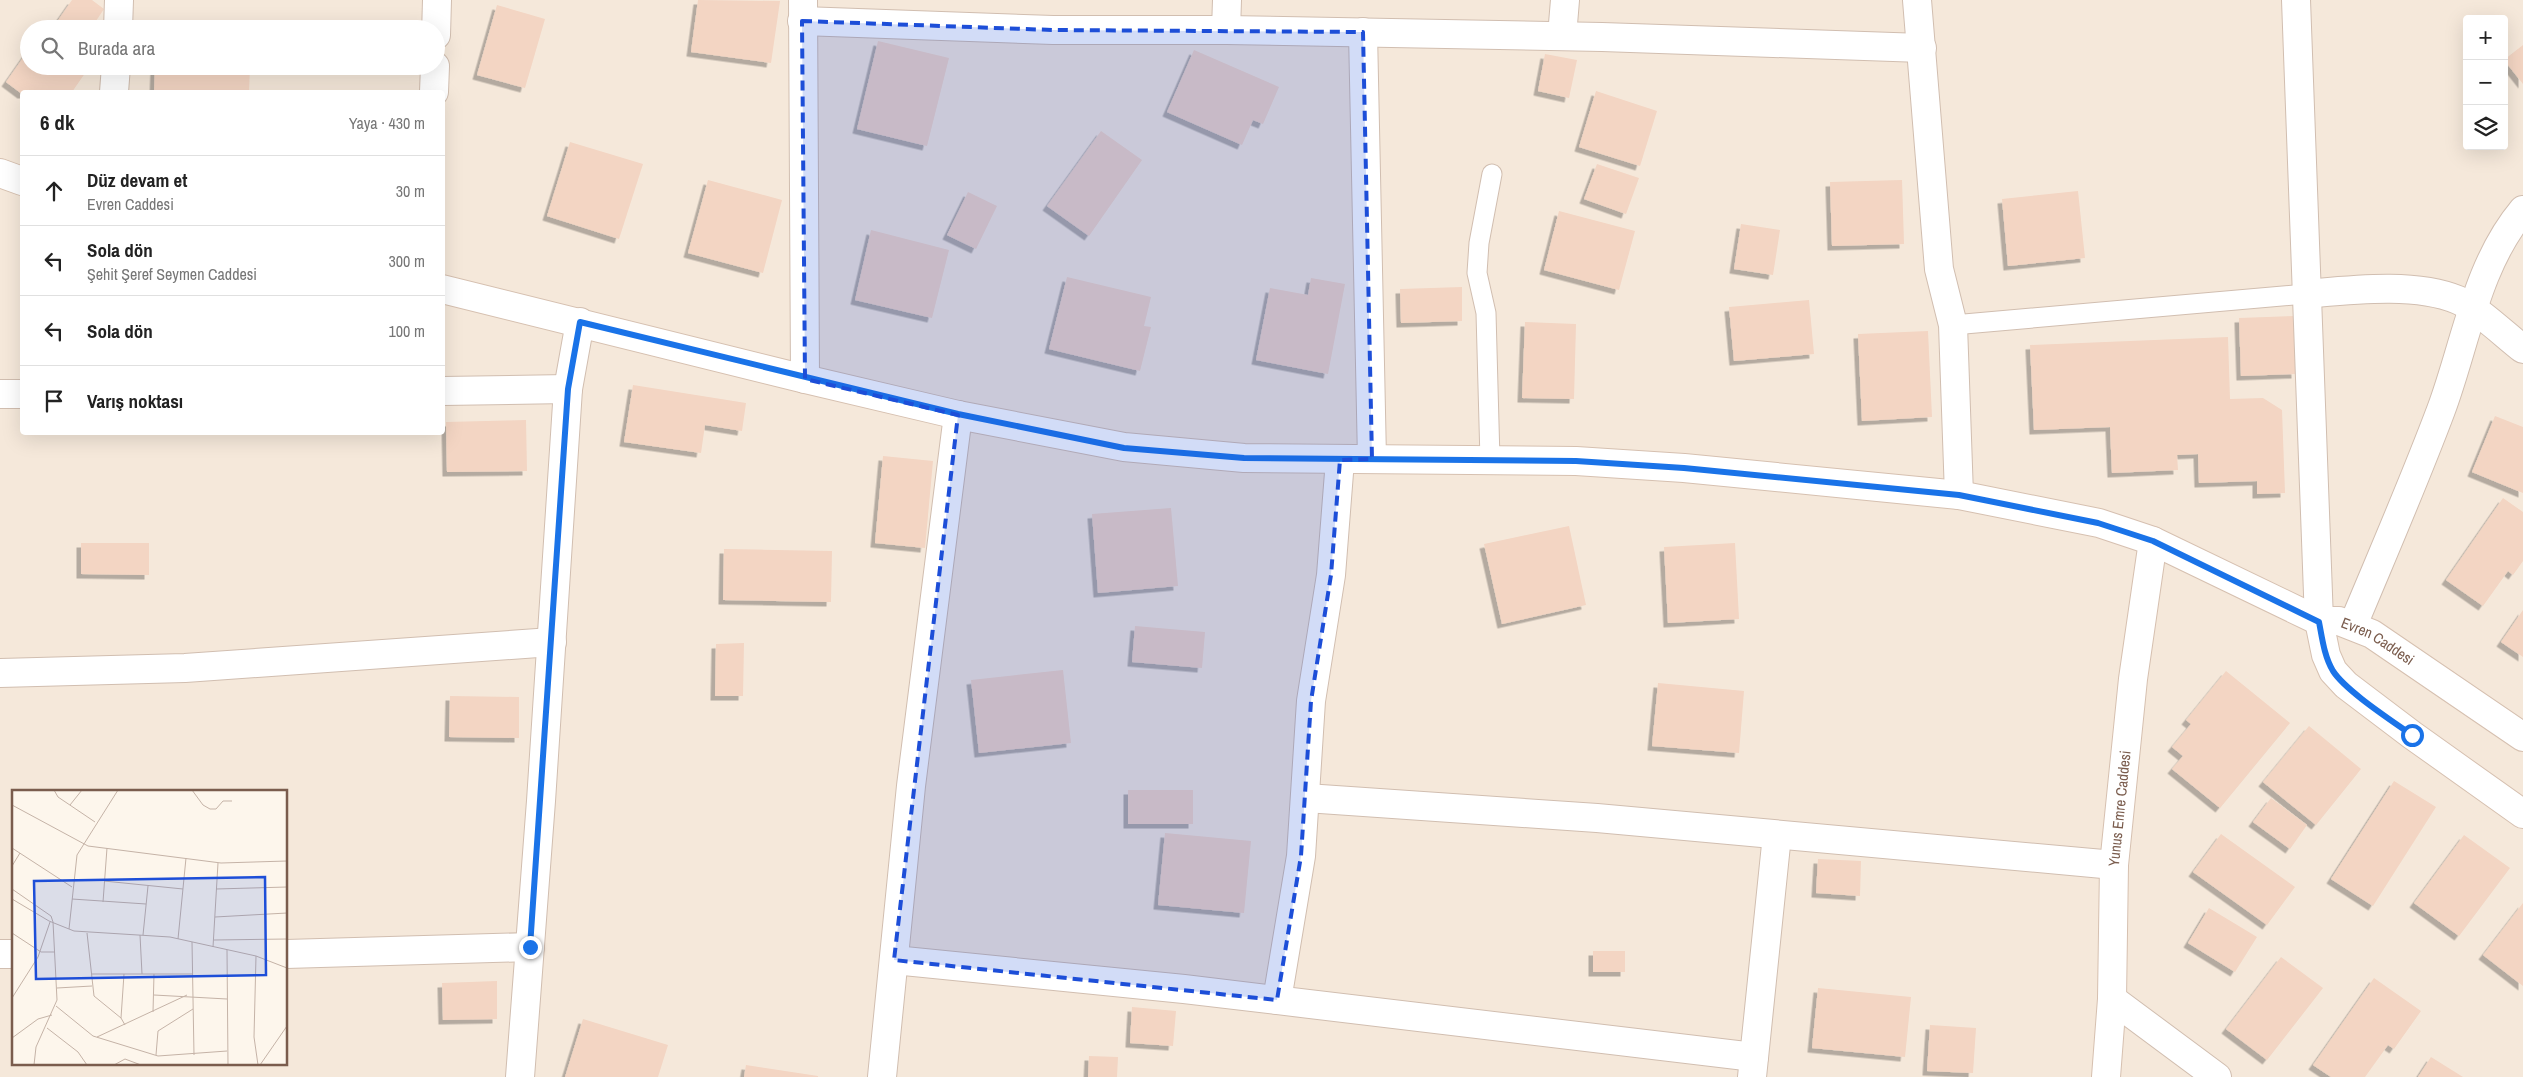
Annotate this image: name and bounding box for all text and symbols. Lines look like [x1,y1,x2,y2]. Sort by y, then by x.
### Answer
map controls [2463,15,2508,150]
button: + [2463,15,2508,60]
search box [20,20,445,75]
icon: search [38,34,66,62]
text: Burada ara [78,35,155,61]
button: − [2463,60,2508,105]
button: layers [2463,105,2508,150]
text: 6 dk [40,108,74,137]
text: Yaya · 430 m [349,112,425,134]
text: Düz devam et [87,167,187,193]
icon: ahead [40,177,68,205]
text: 30 m [396,180,425,202]
text: Evren Caddesi [87,193,174,215]
text: Sola dön [87,237,153,263]
icon: left [40,247,68,275]
text: 300 m [389,250,425,272]
text: Şehit Şeref Seymen Caddesi [87,263,257,285]
icon: left [40,317,68,345]
text: Sola dön [87,318,153,344]
text: 100 m [389,320,425,342]
icon: arrive [40,387,68,415]
text: Varış noktası [87,388,183,414]
street label: Evren Caddesi [2338,612,2419,670]
route start [2401,724,2424,747]
street label: Yunus Emre Caddesi [2103,750,2136,867]
inset map [12,790,288,1064]
route end [519,936,542,959]

